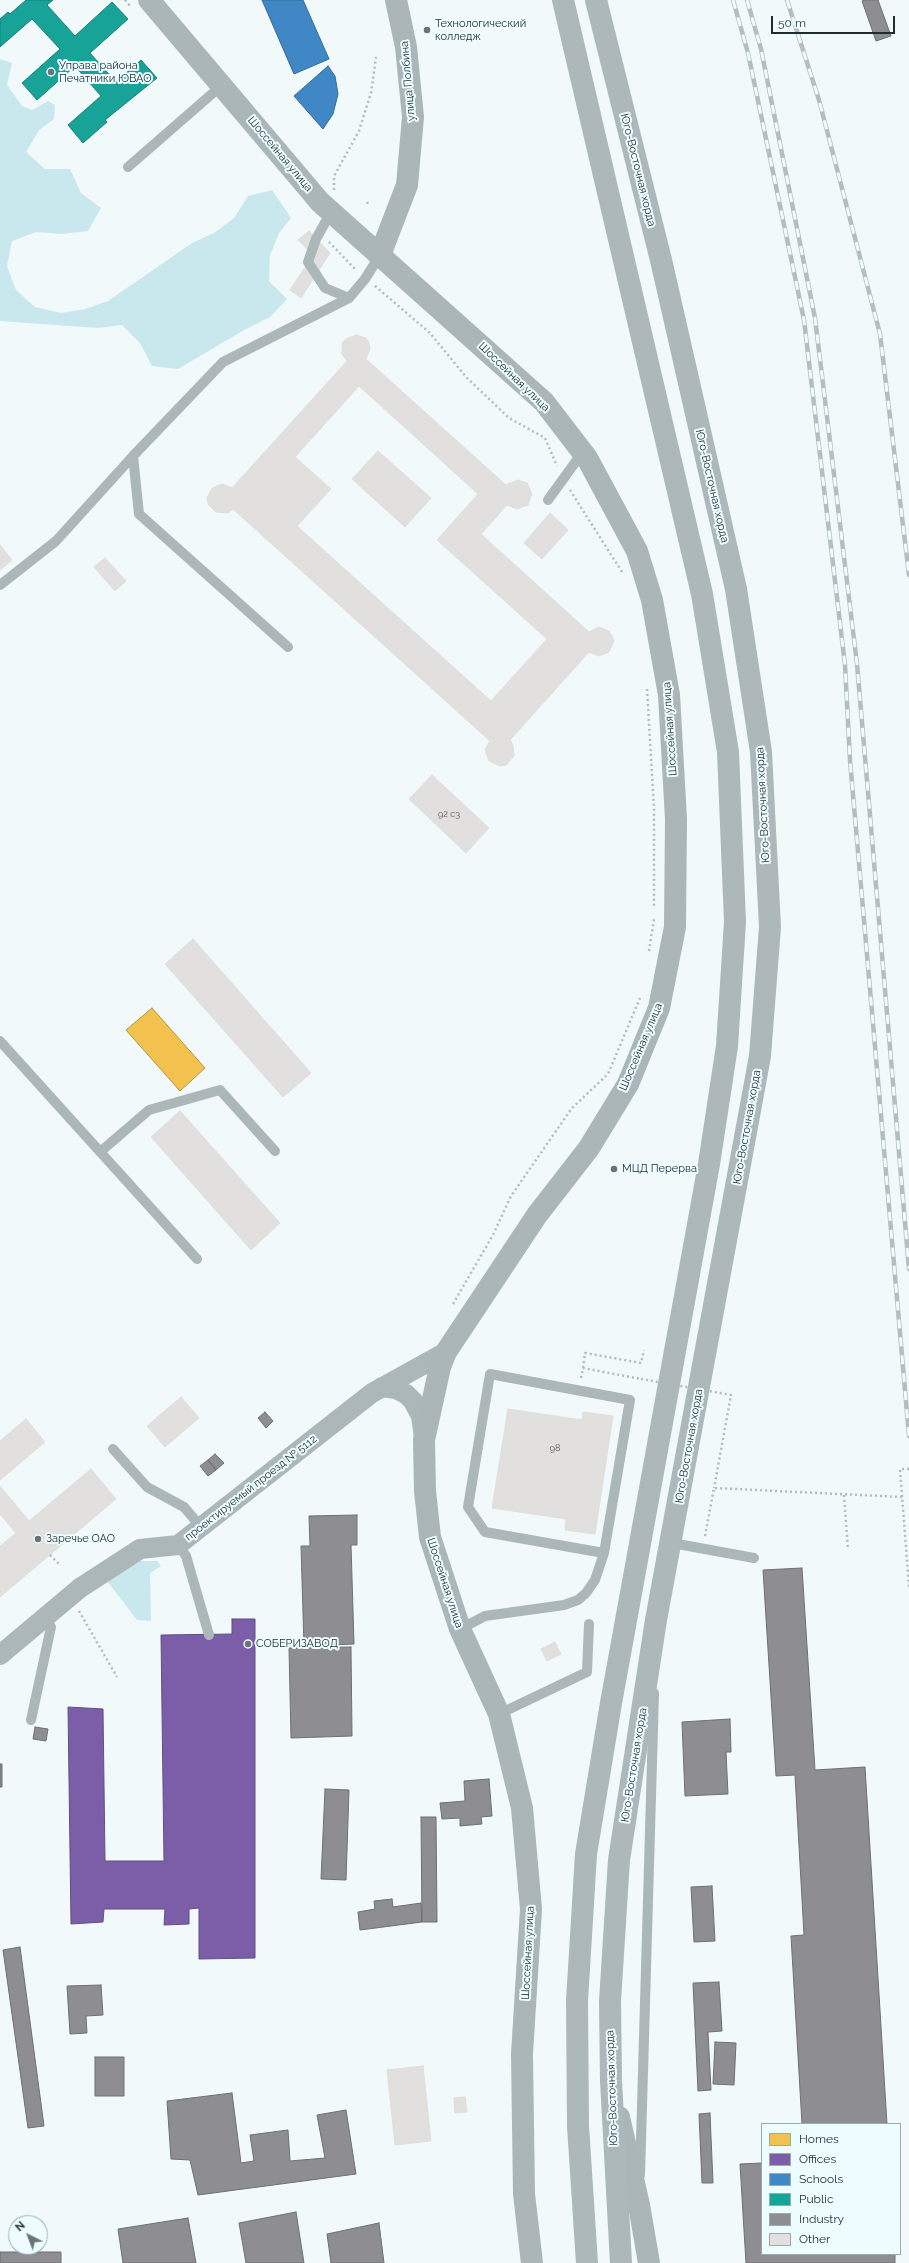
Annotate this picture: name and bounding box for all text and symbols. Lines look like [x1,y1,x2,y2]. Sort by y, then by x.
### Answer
scale bar [773,8,897,34]
text: 50 m [778,16,806,30]
place label: Технологический колледж [435,17,526,43]
marker: Технологический колледж [422,25,432,35]
street label: улица Полбина [398,40,418,122]
place label: Управа района Печатники ЮВАО [59,59,151,85]
marker: Управа района Печатники ЮВАО [46,67,56,77]
street label: Юго-Восточная хорда [618,112,658,228]
street label: Шоссейная улица [245,114,315,194]
street label: Шоссейная улица [476,340,552,414]
street label: Юго-Восточная хорда [693,428,731,544]
street label: Шоссейная улица [660,682,680,776]
street label: Юго-Восточная хорда [753,747,773,863]
house number: 92 с3 [438,809,460,819]
street label: Шоссейная улица [617,1001,665,1093]
street label: Юго-Восточная хорда [730,1069,764,1185]
place label: МЦД Перерва [622,1162,697,1176]
marker: МЦД Перерва [609,1164,619,1174]
street label: Юго-Восточная хорда [672,1388,706,1504]
street label: проектируемый проезд № 5112 [182,1432,320,1544]
house number: 98 [550,1443,560,1453]
place label: Заречье ОАО [46,1532,115,1546]
marker: Заречье ОАО [33,1534,43,1544]
street label: Шоссейная улица [424,1536,466,1630]
place label: СОБЕРИЗАВОД [256,1637,338,1651]
marker: СОБЕРИЗАВОД [243,1639,253,1649]
street label: Юго-Восточная хорда [618,1707,650,1823]
street label: Шоссейная улица [519,1906,537,2000]
street label: Юго-Восточная хорда [603,2030,621,2146]
legend [761,2123,901,2255]
text: Homes [799,2132,839,2146]
text: Offices [799,2152,836,2166]
text: Schools [799,2172,843,2186]
text: Public [799,2192,833,2206]
text: Industry [799,2212,844,2226]
north arrow [8,2215,48,2255]
text: N [13,2219,28,2234]
text: Other [799,2232,830,2246]

